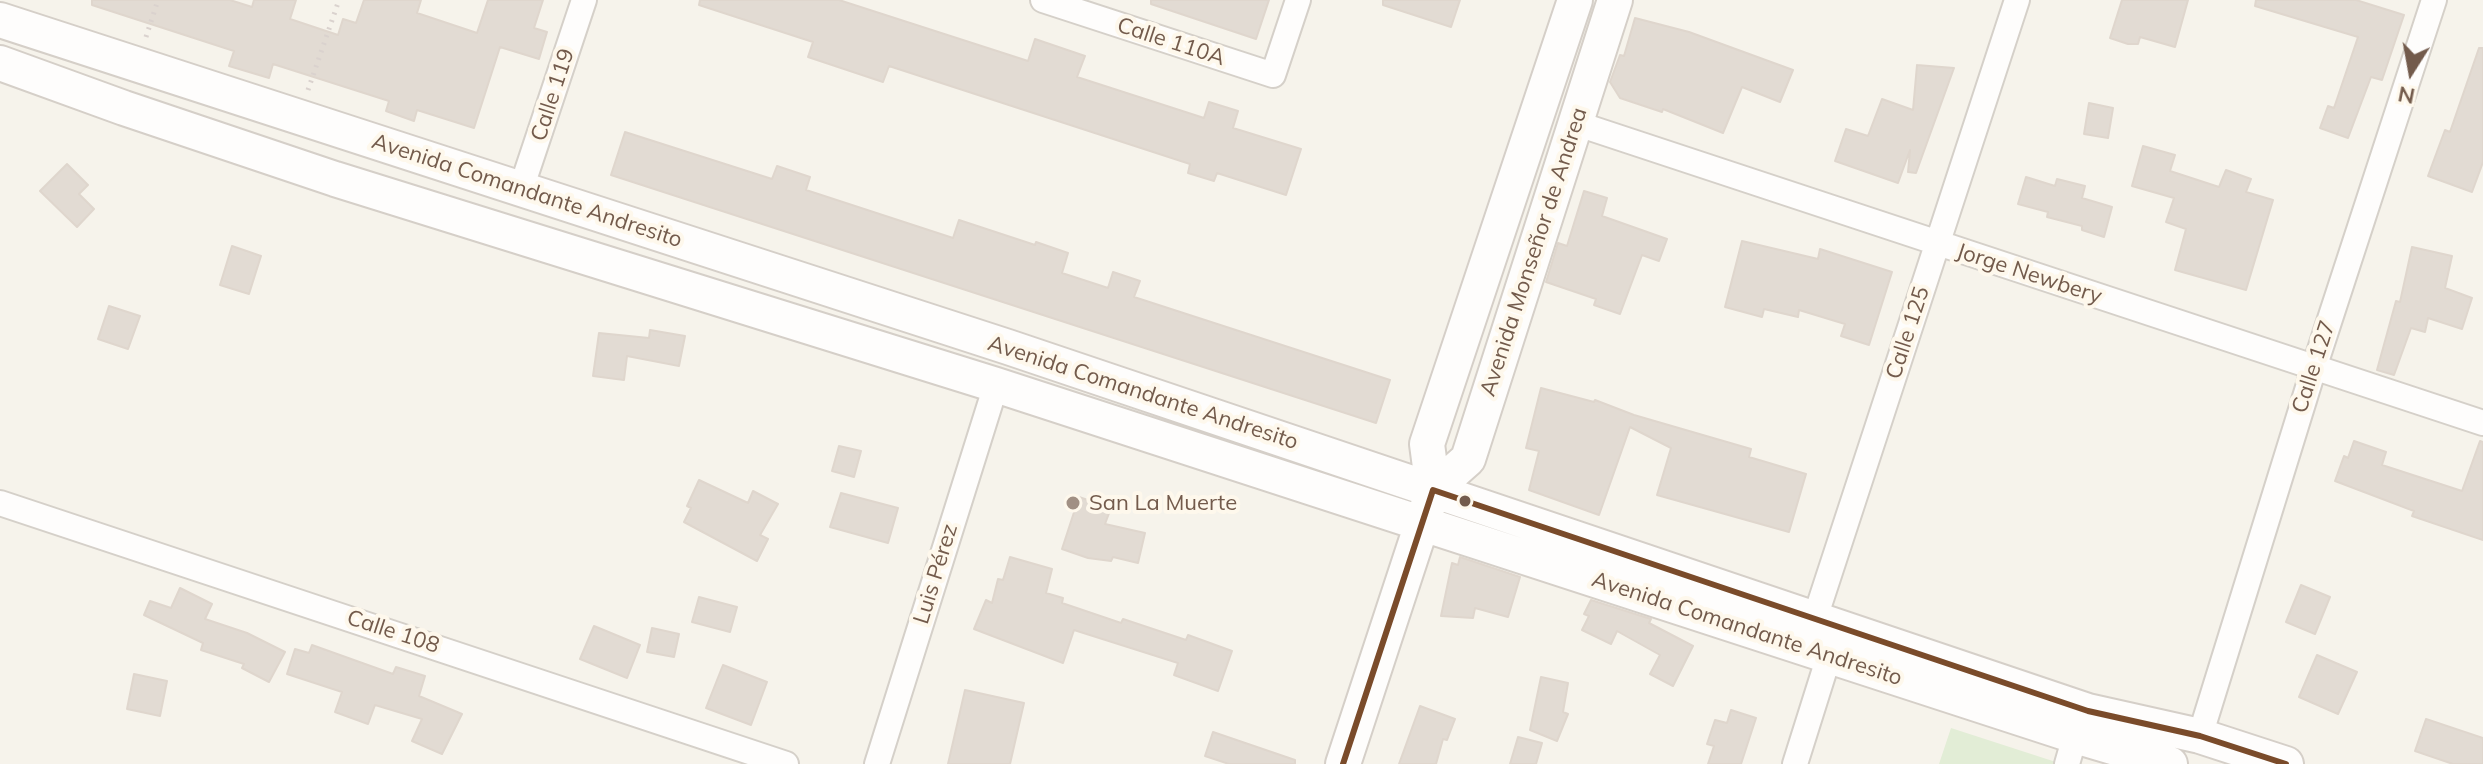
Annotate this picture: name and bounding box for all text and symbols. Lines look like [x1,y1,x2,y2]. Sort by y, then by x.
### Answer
street label: Calle 110A [1114,12,1228,72]
north arrow [2371,32,2451,112]
street label: Calle 119 [526,45,580,145]
text: N [2396,80,2417,111]
street label: Avenida Monseñor de Andrea [1475,104,1593,400]
street label: Avenida Comandante Andresito [369,128,685,254]
street label: Jorge Newbery [1953,238,2105,310]
street label: Calle 125 [1881,283,1935,383]
street label: Calle 127 [2287,317,2341,417]
street label: Avenida Comandante Andresito [985,330,1301,456]
place label: San La Muerte [1089,490,1237,516]
unlabelled marker [1457,493,1473,509]
marker: San La Muerte [1064,494,1082,512]
street label: Luis Pérez [908,521,964,627]
street label: Avenida Comandante Andresito [1589,566,1905,692]
street label: Calle 108 [343,605,443,659]

